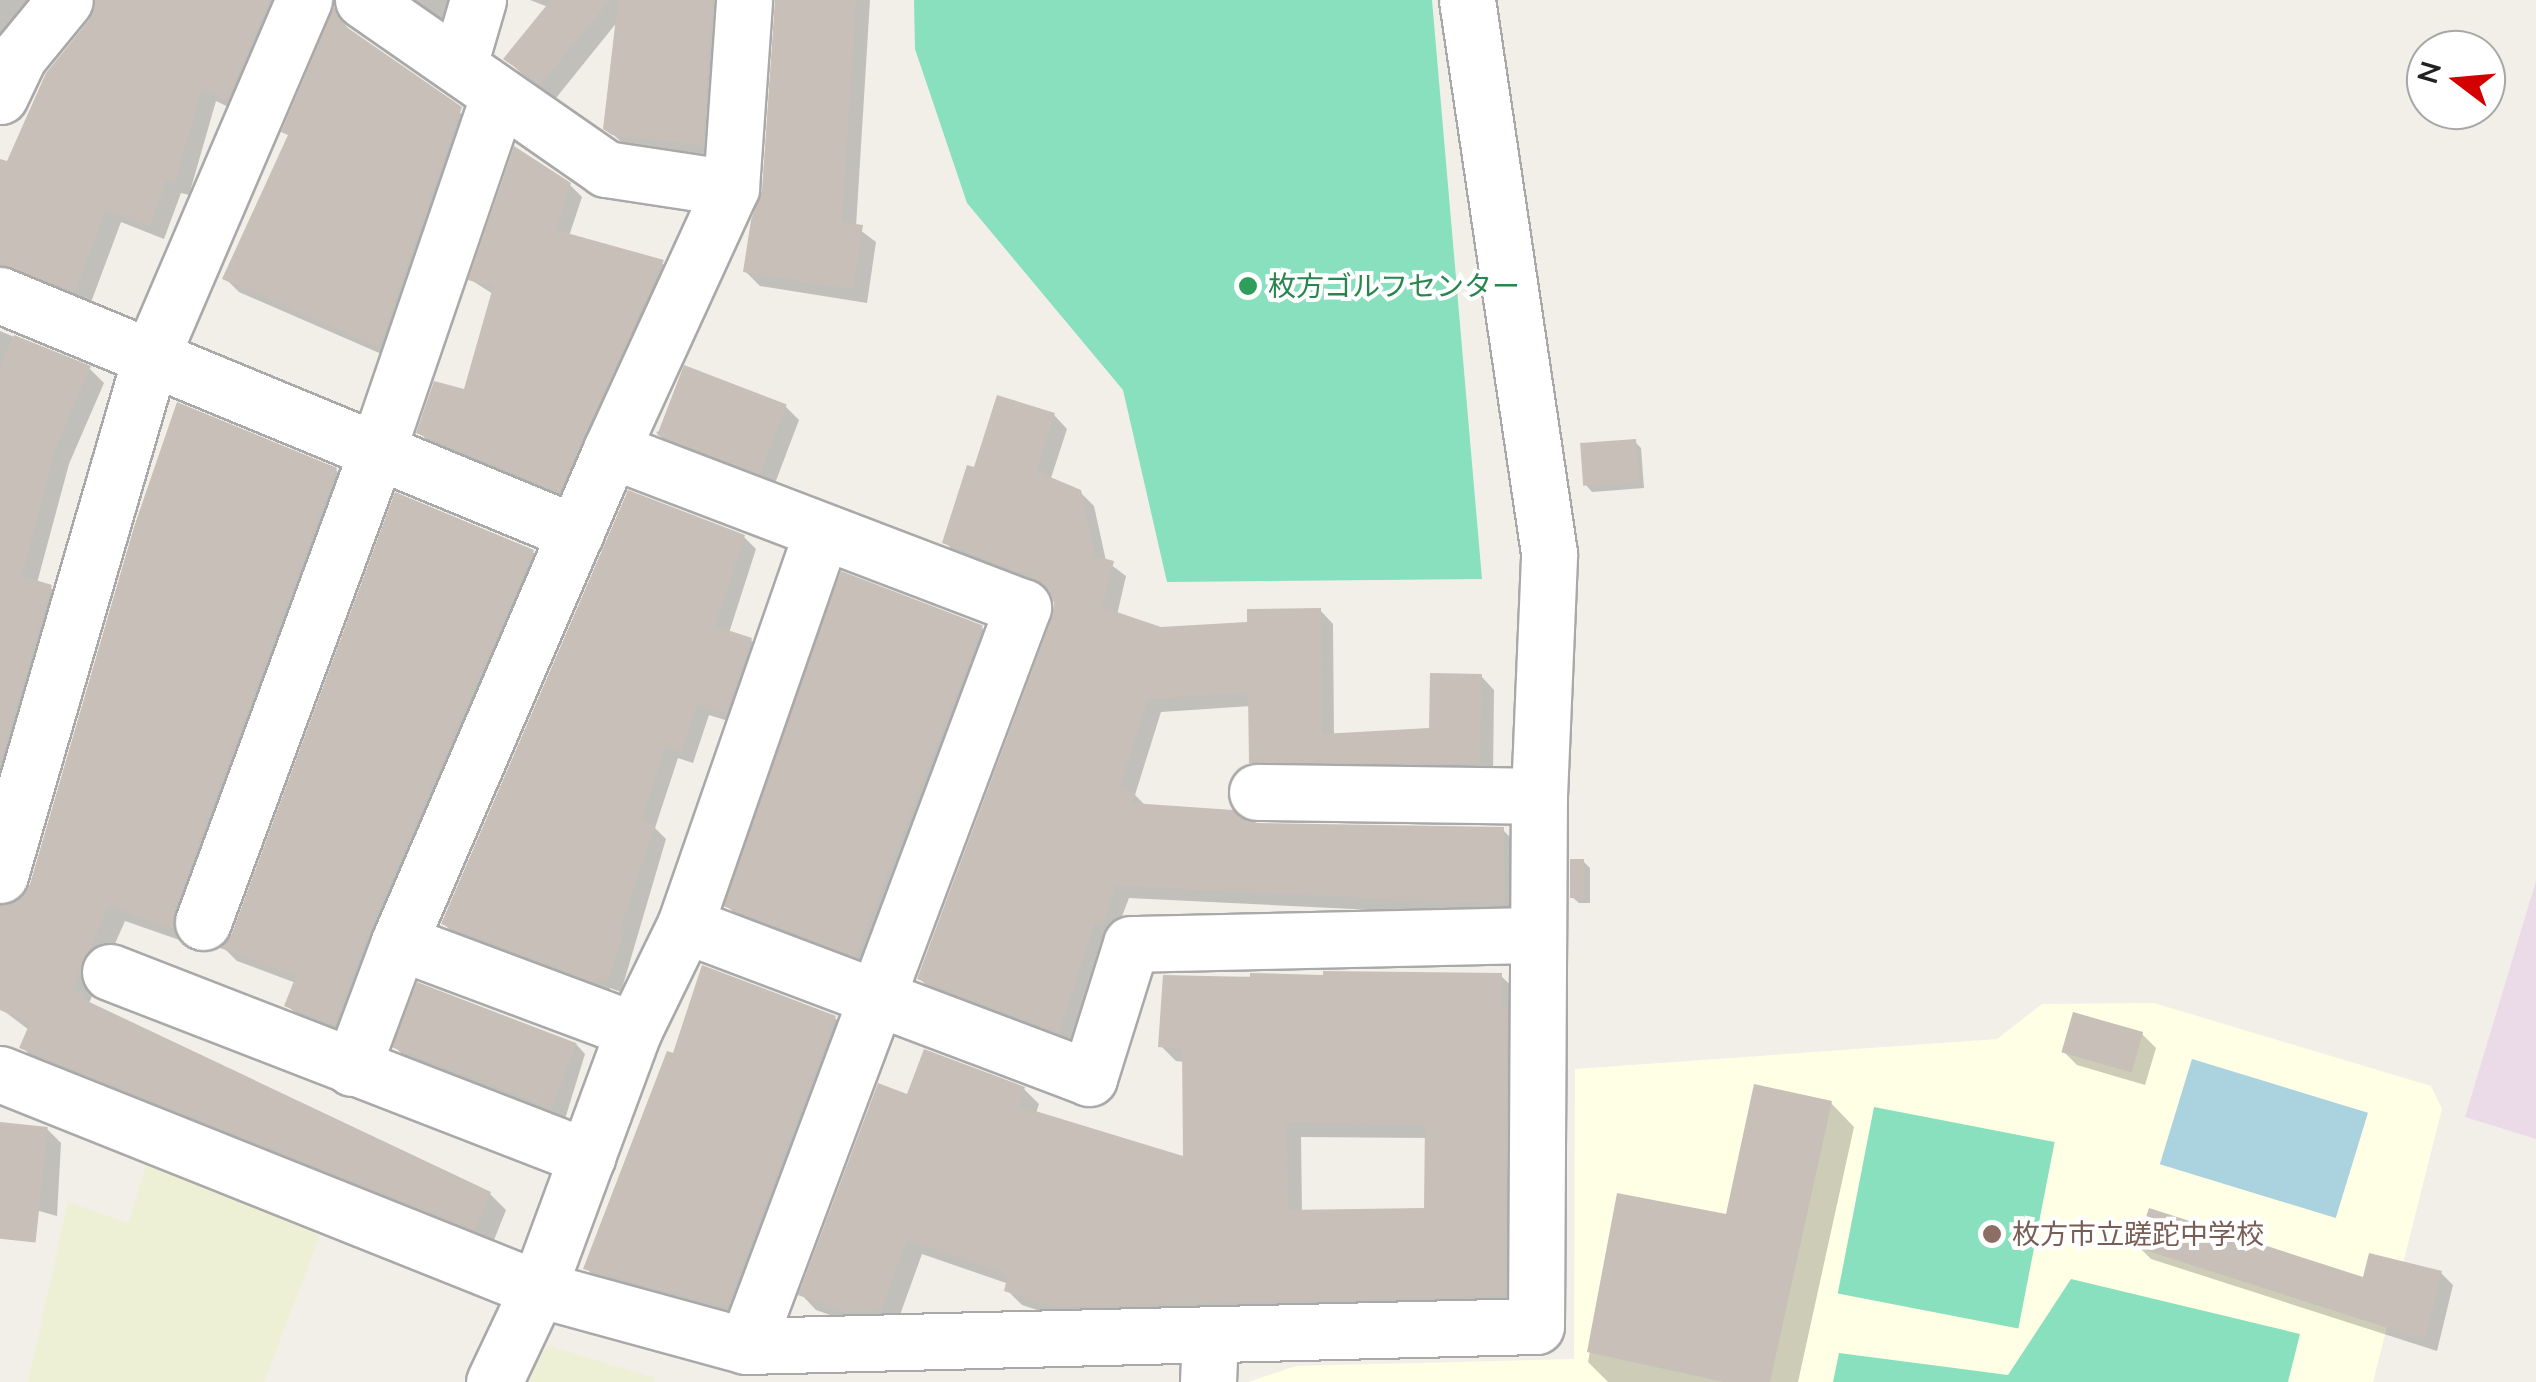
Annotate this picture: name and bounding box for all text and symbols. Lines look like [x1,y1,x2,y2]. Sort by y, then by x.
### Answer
north arrow [2406,30,2506,130]
text: N [2409,57,2448,87]
place label: 枚方ゴルフセンター [1268,269,1520,303]
marker: 枚方ゴルフセンター [1237,275,1259,297]
place label: 枚方市立蹉跎中学校 [2012,1217,2264,1251]
marker: 枚方市立蹉跎中学校 [1981,1223,2003,1245]

